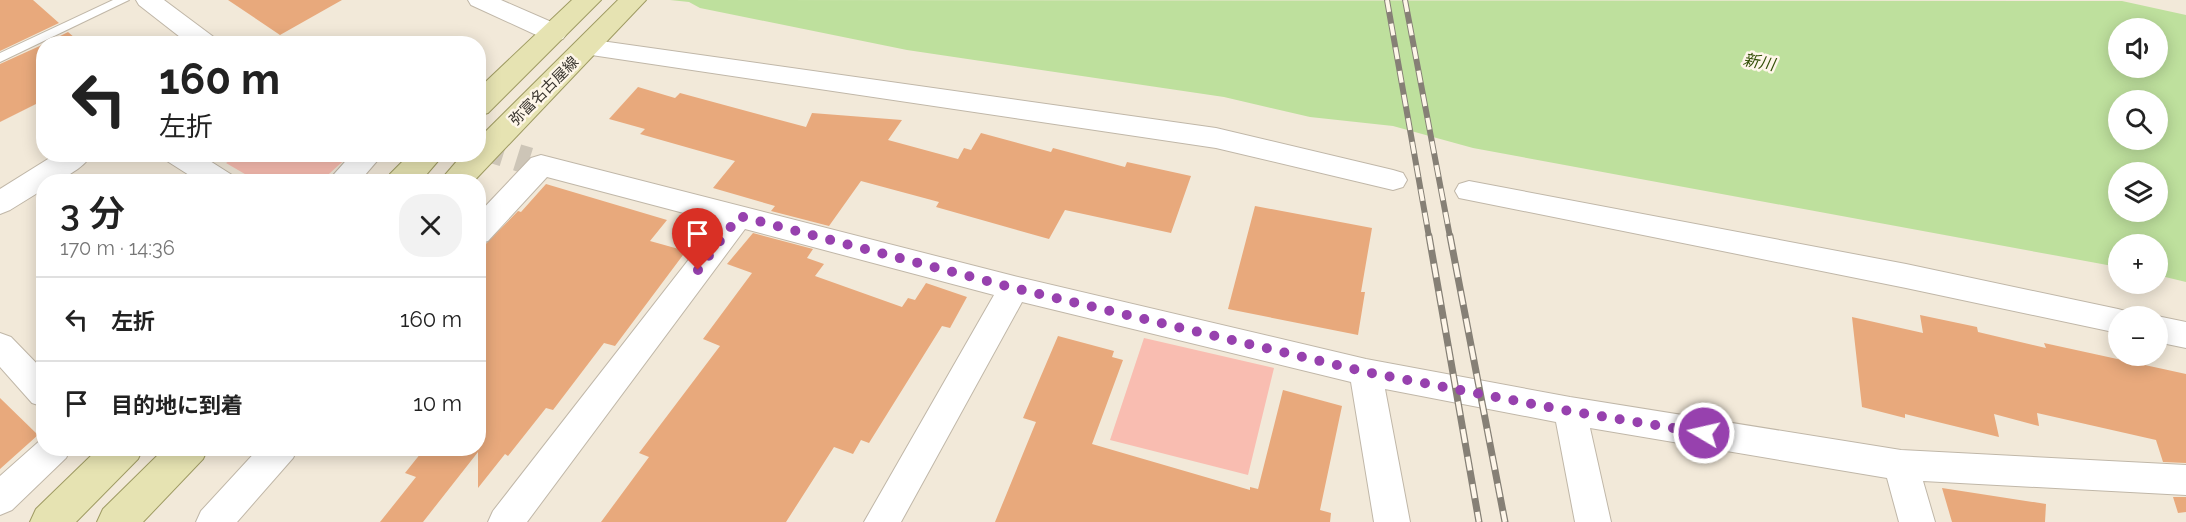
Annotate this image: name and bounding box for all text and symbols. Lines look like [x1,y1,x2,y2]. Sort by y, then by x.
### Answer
map controls [2108,18,2168,366]
button: sound [2108,18,2168,78]
water label: 新川 [1742,50,1778,74]
street label: 弥富名古屋線 [506,53,582,129]
text: 160 m [159,55,280,104]
icon: left [60,60,138,138]
button: search [2108,90,2168,150]
text: 左折 [159,111,213,142]
button: layers [2108,162,2168,222]
text: 3 分 [60,192,125,234]
button: close [399,194,462,257]
pin [672,208,723,270]
icon: arrive [681,217,714,250]
button: + [2108,234,2168,294]
text: 170 m · 14:36 [60,236,175,260]
icon: left [60,303,93,336]
text: 160 m [400,306,462,332]
button: − [2108,306,2168,366]
text: 左折 [111,308,155,334]
icon: arrive [60,387,93,420]
text: 10 m [413,390,462,416]
text: 目的地に到着 [111,392,243,418]
position arrow [1672,401,1736,465]

